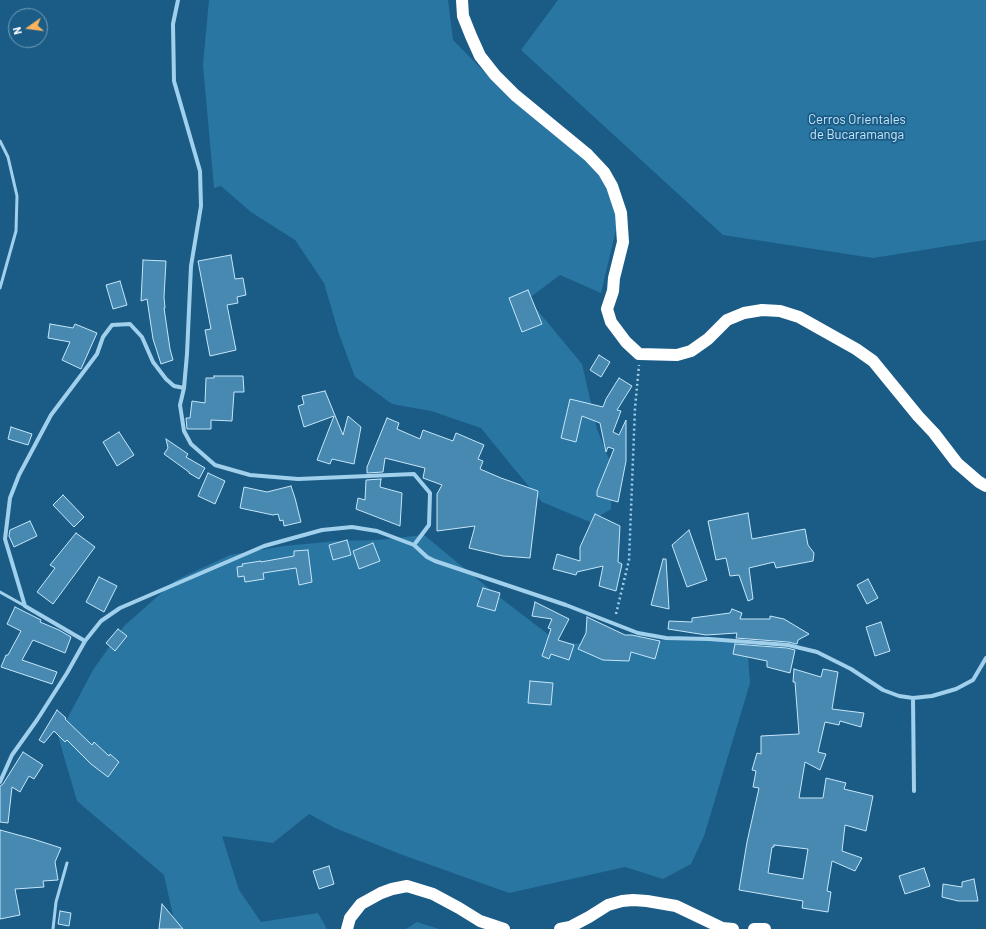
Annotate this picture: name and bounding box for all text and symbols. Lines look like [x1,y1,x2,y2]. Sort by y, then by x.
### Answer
north arrow [8,8,48,48]
text: N [10,26,24,36]
park label: Cerros Orientales de Bucaramanga [808,112,906,143]

